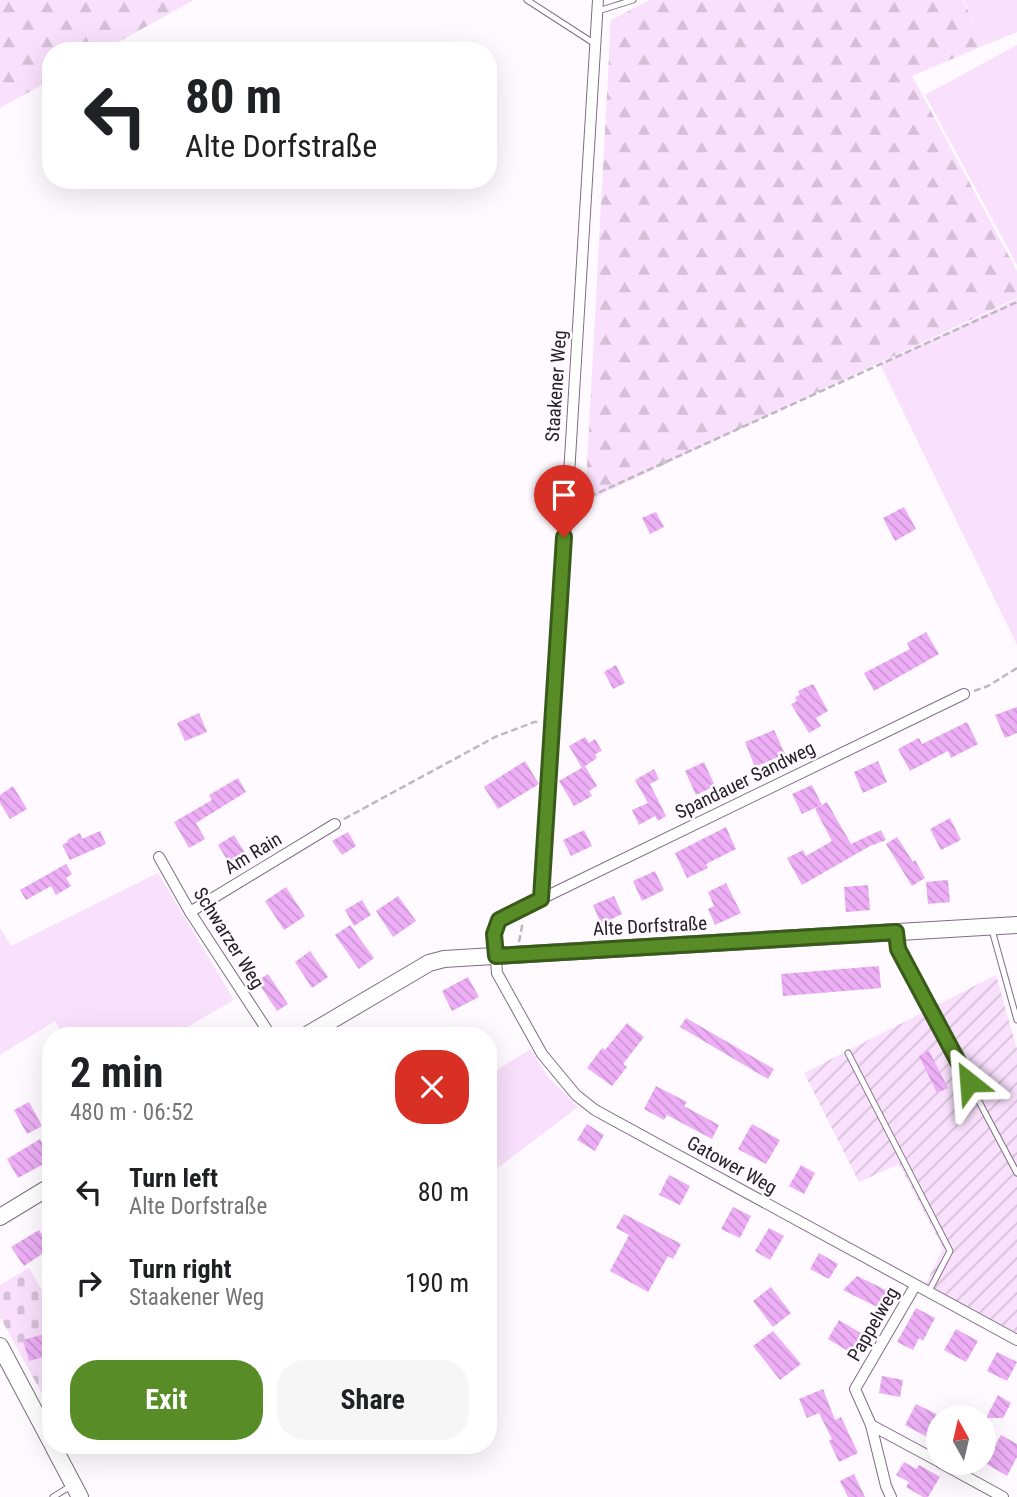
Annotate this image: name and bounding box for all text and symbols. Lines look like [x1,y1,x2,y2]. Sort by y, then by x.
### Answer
text: 80 m [185,68,282,125]
icon: left [70,70,161,161]
text: Alte Dorfstraße [185,127,377,165]
street label: Staakener Weg [541,329,571,443]
pin [534,465,594,537]
icon: arrive [545,476,583,514]
street label: Spandauer Sandweg [671,736,819,824]
street label: Am Rain [220,827,286,879]
street label: Schwarzer Weg [189,883,269,993]
street label: Alte Dorfstraße [592,912,708,940]
position arrow [932,1045,1006,1119]
text: 2 min [70,1048,163,1097]
button: close [395,1050,469,1124]
text: 480 m · 06:52 [70,1099,194,1126]
street label: Gatower Weg [683,1131,781,1199]
text: Turn left [129,1163,218,1193]
icon: left [70,1173,108,1211]
text: 80 m [418,1177,469,1207]
text: Alte Dorfstraße [129,1193,267,1220]
text: Turn right [129,1254,231,1284]
icon: right [70,1264,108,1302]
text: 190 m [405,1268,469,1298]
street label: Pappelweg [842,1283,904,1365]
text: Staakener Weg [129,1284,264,1311]
button: Exit [70,1360,263,1440]
button: Share [277,1360,469,1440]
north arrow [926,1405,996,1475]
map controls [926,1405,996,1475]

